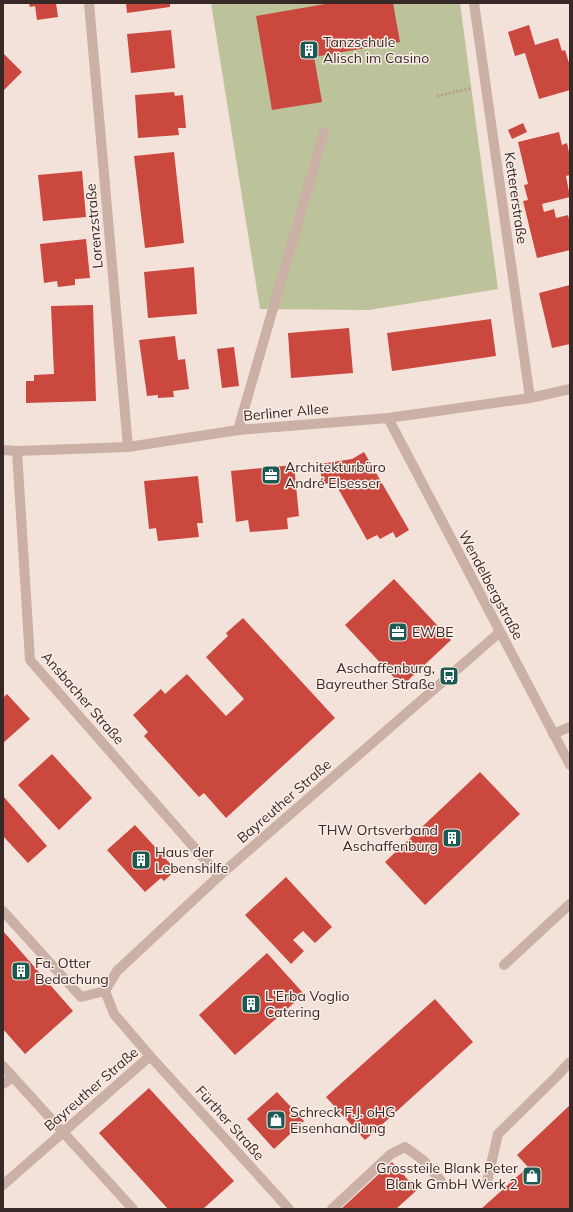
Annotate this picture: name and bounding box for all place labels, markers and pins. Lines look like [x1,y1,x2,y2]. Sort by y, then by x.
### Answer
place label: Tanzschule Alisch im Casino [323,33,429,67]
building icon: Tanzschule Alisch im Casino [298,39,320,61]
place label: Architekturbüro André Elsesser [285,458,386,492]
office icon: Architekturbüro André Elsesser [260,464,282,486]
office icon: EWBE [387,621,409,643]
place label: EWBE [412,623,453,641]
place label: Aschaffenburg, Bayreuther Straße [316,659,435,693]
bus stop icon: Aschaffenburg, Bayreuther Straße [438,665,460,687]
place label: THW Ortsverband Aschaffenburg [318,821,438,855]
building icon: THW Ortsverband Aschaffenburg [441,827,463,849]
place label: Haus der Lebenshilfe [155,843,228,877]
building icon: Haus der Lebenshilfe [130,849,152,871]
place label: Fa. Otter Bedachung [35,954,109,988]
building icon: Fa. Otter Bedachung [10,960,32,982]
place label: L'Erba Voglio Catering [265,987,350,1021]
building icon: L'Erba Voglio Catering [240,993,262,1015]
place label: Schreck F.J. oHG Eisenhandlung [290,1103,396,1137]
shop icon: Schreck F.J. oHG Eisenhandlung [265,1109,287,1131]
place label: Grossteile Blank Peter Blank GmbH Werk 2 [376,1159,519,1193]
shop icon: Grossteile Blank Peter Blank GmbH Werk 2 [521,1165,543,1187]

